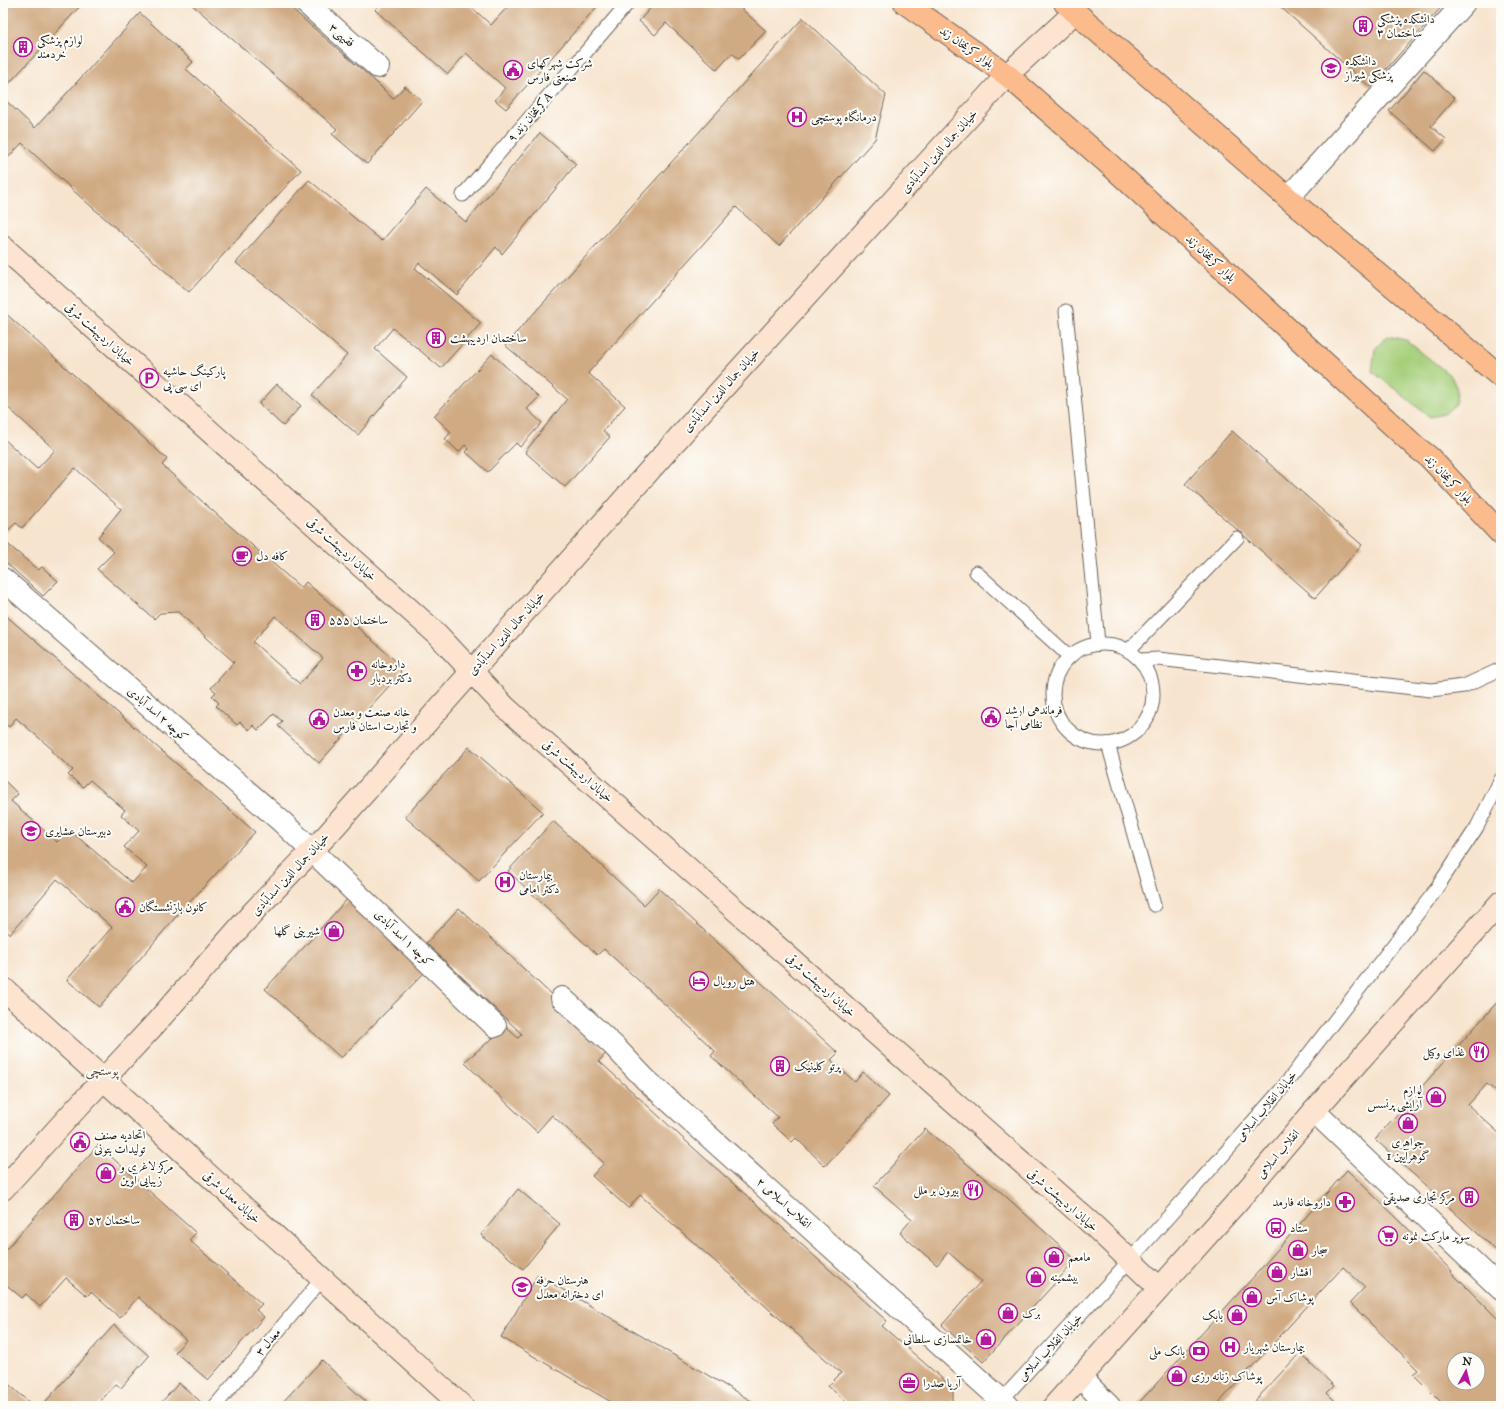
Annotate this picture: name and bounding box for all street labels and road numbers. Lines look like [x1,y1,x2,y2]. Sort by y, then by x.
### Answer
street label: فقیهی۳ [325,20,358,51]
street label: بلوار کریمخان زند [937,23,997,72]
street label: کریمخان زند ۹A [505,89,556,145]
street label: خیابان جمال الدین اسدآبادی [897,105,980,196]
street label: بلوار کریمخان زند [1183,231,1239,285]
street label: خیابان اردیبهشت شرقی [62,299,138,370]
street label: خیابان جمال الدین اسدآبادی [679,344,762,435]
street label: بلوار کریمخان زند [1421,452,1476,507]
street label: خیابان اردیبهشت شرقی [304,514,380,585]
street label: خیابان جمال الدین اسدآبادی [464,587,547,678]
street label: کوچه ۲ اسد آبادی [123,683,192,746]
street label: خیابان اردیبهشت شرقی [539,737,616,806]
street label: خیابان جمال الدین اسدآبادی [247,829,332,918]
street label: کوچه ۱ اسد آبادی [370,906,437,971]
street label: خیابان اردیبهشت شرقی [783,950,859,1021]
street label: خیابان انقلاب اسلامی [1233,1068,1300,1145]
street label: انقلاب اسلامی [1254,1126,1303,1182]
street label: خیابان اردیبهشت شرقی [1024,1166,1101,1235]
street label: خیابان معدل شرقی [200,1168,263,1227]
street label: ۲ انقلاب اسلامی [753,1175,815,1232]
street label: خیابان انقلاب اسلامی [1015,1310,1086,1384]
street label: ۳ معدل [252,1325,284,1359]

